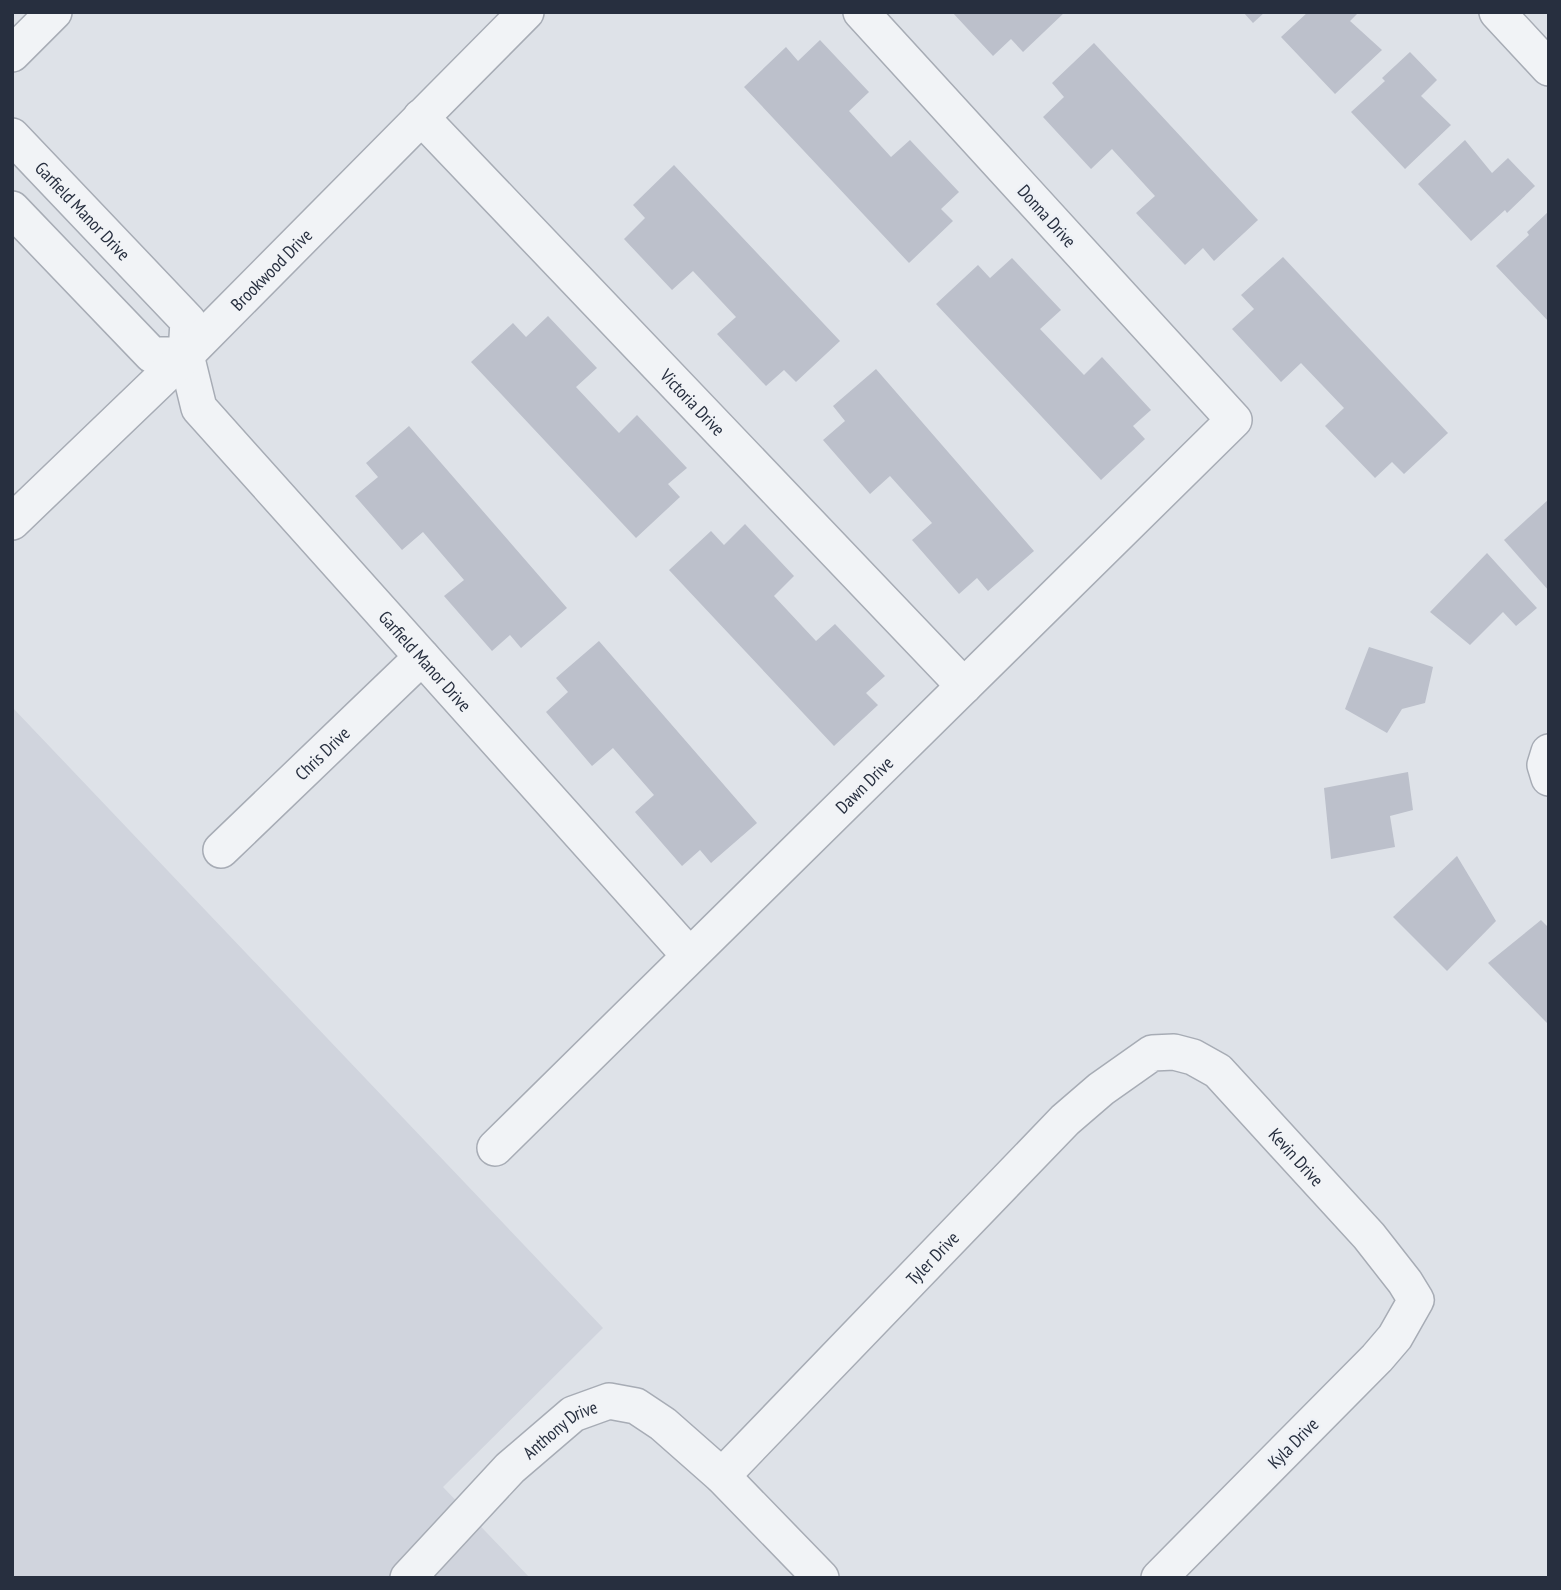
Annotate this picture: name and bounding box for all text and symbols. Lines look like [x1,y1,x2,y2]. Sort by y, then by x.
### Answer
street label: Garfield Manor Drive [31,156,135,265]
street label: Donna Drive [1013,180,1081,252]
street label: Brookwood Drive [225,223,317,315]
street label: Victoria Drive [655,363,730,440]
street label: Garfield Manor Drive [374,605,477,716]
street label: Chris Drive [290,721,354,785]
street label: Dawn Drive [830,751,898,818]
street label: Kevin Drive [1264,1123,1329,1191]
street label: Tyler Drive [901,1226,963,1290]
street label: Anthony Drive [518,1395,600,1464]
street label: Kyla Drive [1263,1413,1323,1473]

